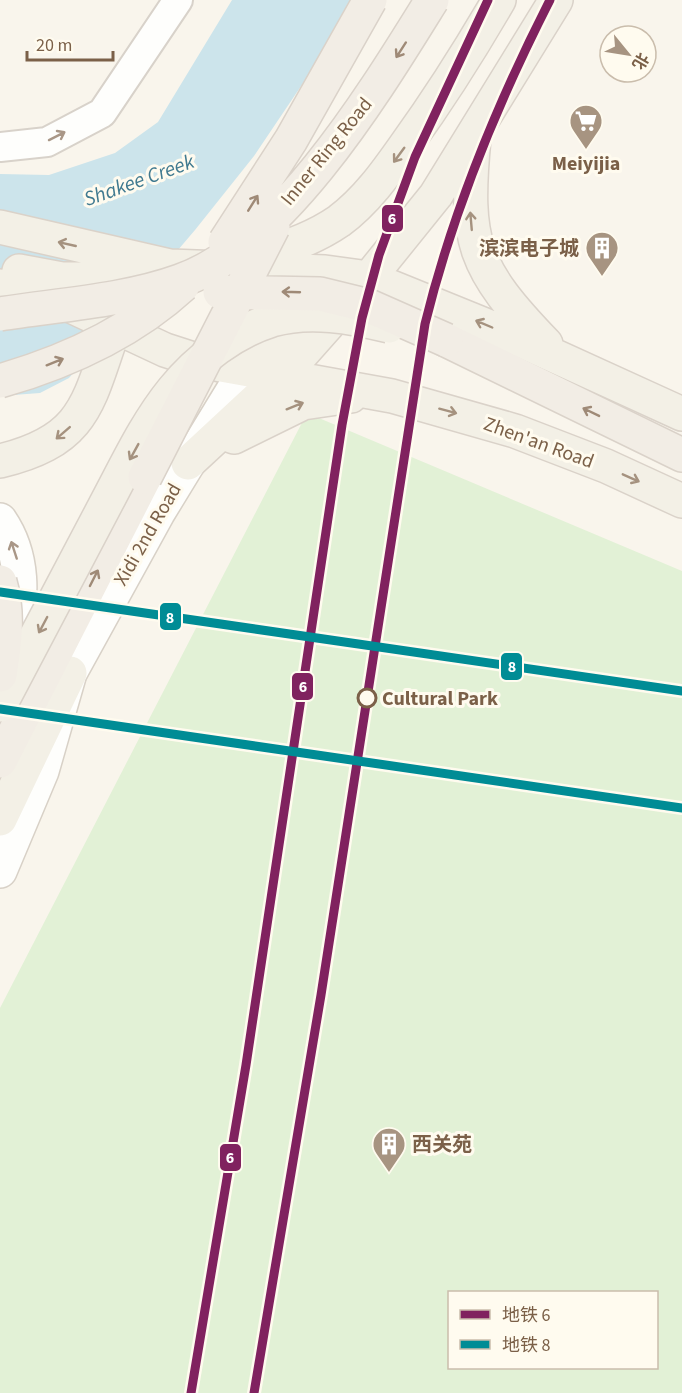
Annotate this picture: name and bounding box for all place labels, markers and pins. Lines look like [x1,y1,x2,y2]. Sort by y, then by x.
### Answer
supermarket icon: Meiyijia [568,103,604,150]
place label: Meiyijia [552,150,620,178]
building icon: 滨滨电子城 [584,230,620,277]
place label: 滨滨电子城 [479,235,579,263]
place label: Cultural Park [382,685,498,713]
marker: Cultural Park [357,688,377,708]
building icon: 西关苑 [371,1126,407,1173]
place label: 西关苑 [412,1131,472,1159]

